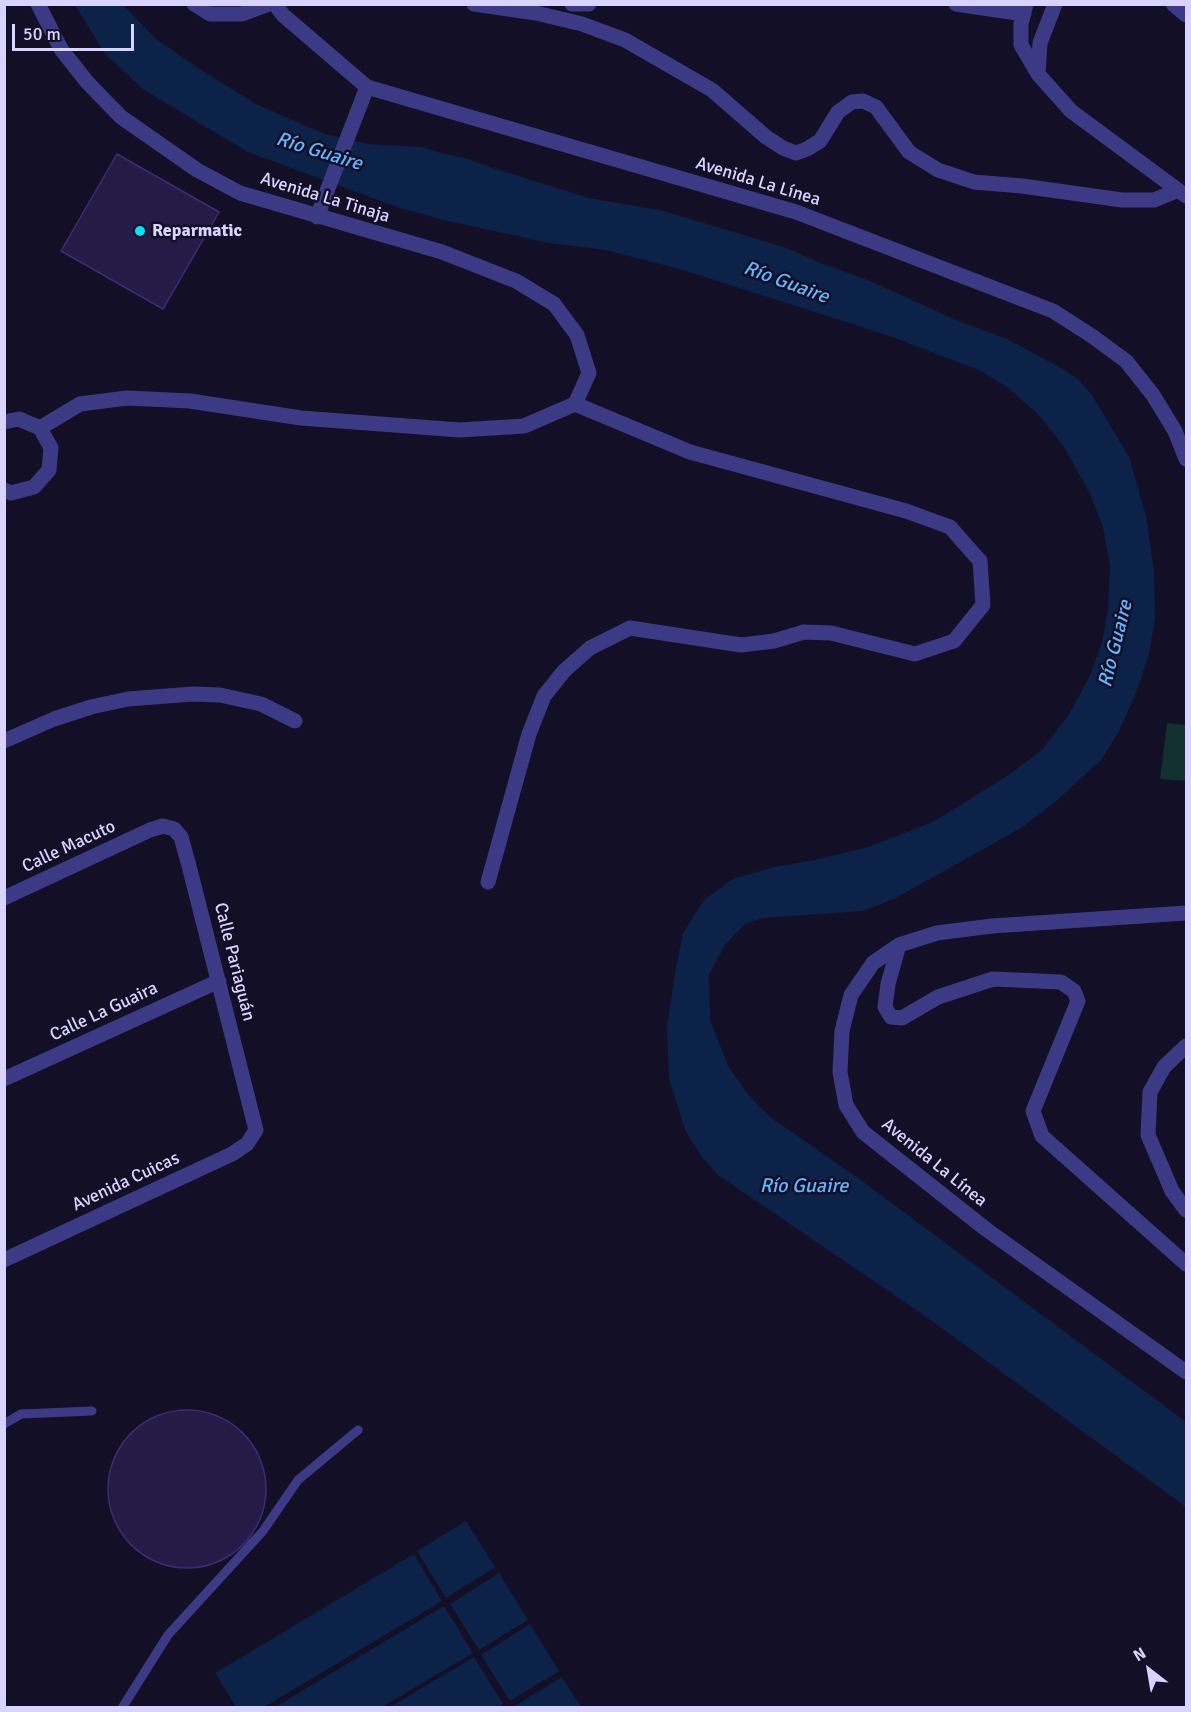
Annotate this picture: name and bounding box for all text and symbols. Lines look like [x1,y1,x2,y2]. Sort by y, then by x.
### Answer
scale bar [15,12,136,50]
text: 50 m [23,23,61,45]
water label: Río Guaire [273,128,365,176]
street label: Avenida La Línea [693,153,823,211]
street label: Avenida La Tinaja [258,168,392,228]
place label: Reparmatic [152,220,242,242]
marker: Reparmatic [133,224,147,238]
water label: Río Guaire [740,257,832,309]
water label: Río Guaire [1094,598,1138,690]
street label: Calle Macuto [19,816,119,878]
street label: Calle Pariaguán [209,901,259,1023]
street label: Calle La Guaira [47,978,161,1046]
street label: Avenida La Línea [877,1114,991,1212]
street label: Avenida Cuicas [69,1148,183,1216]
water label: Río Guaire [760,1175,848,1199]
north arrow [1119,1640,1179,1700]
text: N [1130,1643,1150,1666]

